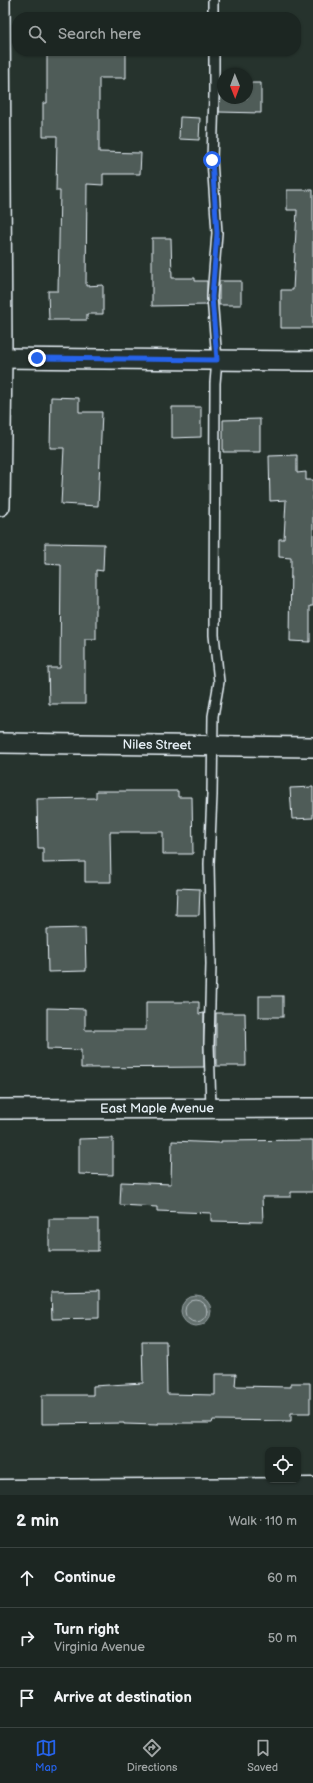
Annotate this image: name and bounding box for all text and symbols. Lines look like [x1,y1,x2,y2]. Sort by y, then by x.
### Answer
search box [12,12,301,56]
icon: search [26,23,48,45]
text: Search here [58,25,141,44]
north arrow [217,68,253,104]
route start [203,151,221,169]
route end [28,349,46,367]
street label: Niles Street [122,737,191,753]
street label: East Maple Avenue [100,1100,214,1117]
map controls [265,1447,301,1483]
button: locate [265,1447,301,1483]
text: 2 min [16,1511,59,1531]
text: Walk · 110 m [229,1513,297,1529]
icon: ahead [16,1567,38,1589]
text: Continue [54,1568,116,1587]
text: 60 m [267,1570,297,1586]
text: Turn right [54,1620,119,1639]
icon: right [16,1627,38,1649]
text: 50 m [268,1630,297,1646]
text: Virginia Avenue [54,1639,145,1655]
icon: arrive [16,1687,38,1709]
text: Arrive at destination [54,1688,192,1707]
tab: Map [35,1737,57,1774]
tab: Directions [127,1737,177,1774]
tab: Saved [247,1737,278,1774]

